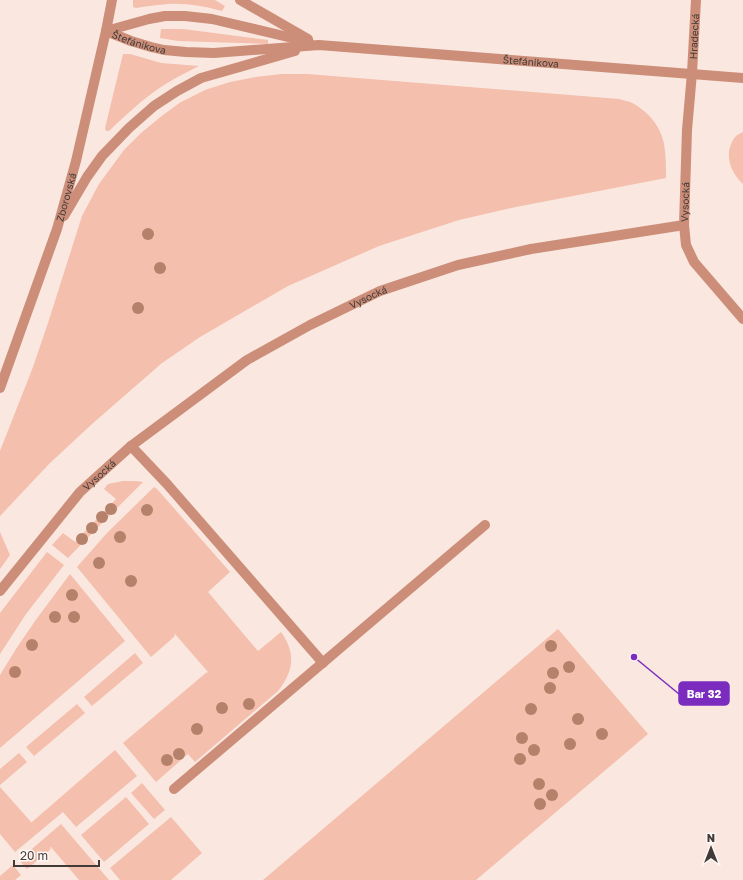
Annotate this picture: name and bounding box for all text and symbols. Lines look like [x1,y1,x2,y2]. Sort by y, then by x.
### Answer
street label: Hradecká [687,13,701,60]
street label: Štefánikova [110,27,167,56]
street label: Štefánikova [502,52,559,70]
street label: Zborovská [53,171,78,223]
street label: Vysocká [678,182,691,222]
street label: Vysocká [347,283,388,311]
street label: Vysocká [80,457,118,493]
callout: Bar 32 [679,682,729,705]
text: Bar 32 [687,687,722,700]
north arrow [691,828,731,868]
text: N [707,831,715,844]
scale bar [14,842,99,868]
text: 20 m [20,848,48,863]

